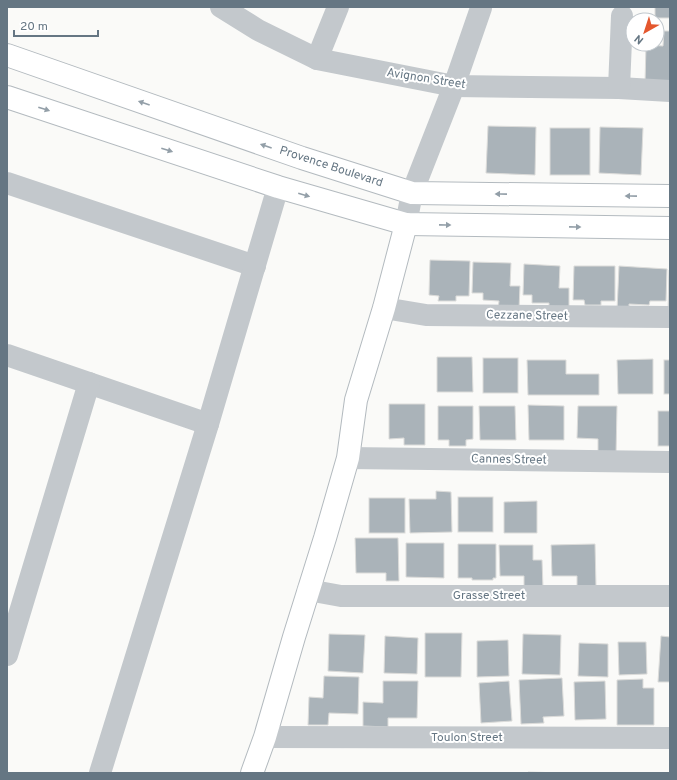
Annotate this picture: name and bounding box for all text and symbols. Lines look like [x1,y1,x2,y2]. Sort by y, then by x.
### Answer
scale bar [14,12,98,38]
north arrow [625,12,665,52]
text: 20 m [20,19,48,35]
text: N [632,31,647,47]
street label: Avignon Street [385,65,467,93]
one-way arrow [137,100,149,106]
one-way arrow [38,107,50,113]
one-way arrow [260,143,272,149]
street label: Provence Boulevard [277,143,385,191]
one-way arrow [162,148,174,154]
one-way arrow [494,191,507,197]
one-way arrow [299,192,311,198]
one-way arrow [624,193,637,199]
one-way arrow [439,222,452,228]
one-way arrow [569,224,582,230]
street label: Cezzane Street [486,307,568,325]
street label: Cannes Street [471,451,547,469]
street label: Grasse Street [453,588,525,604]
street label: Toulon Street [431,730,503,746]

